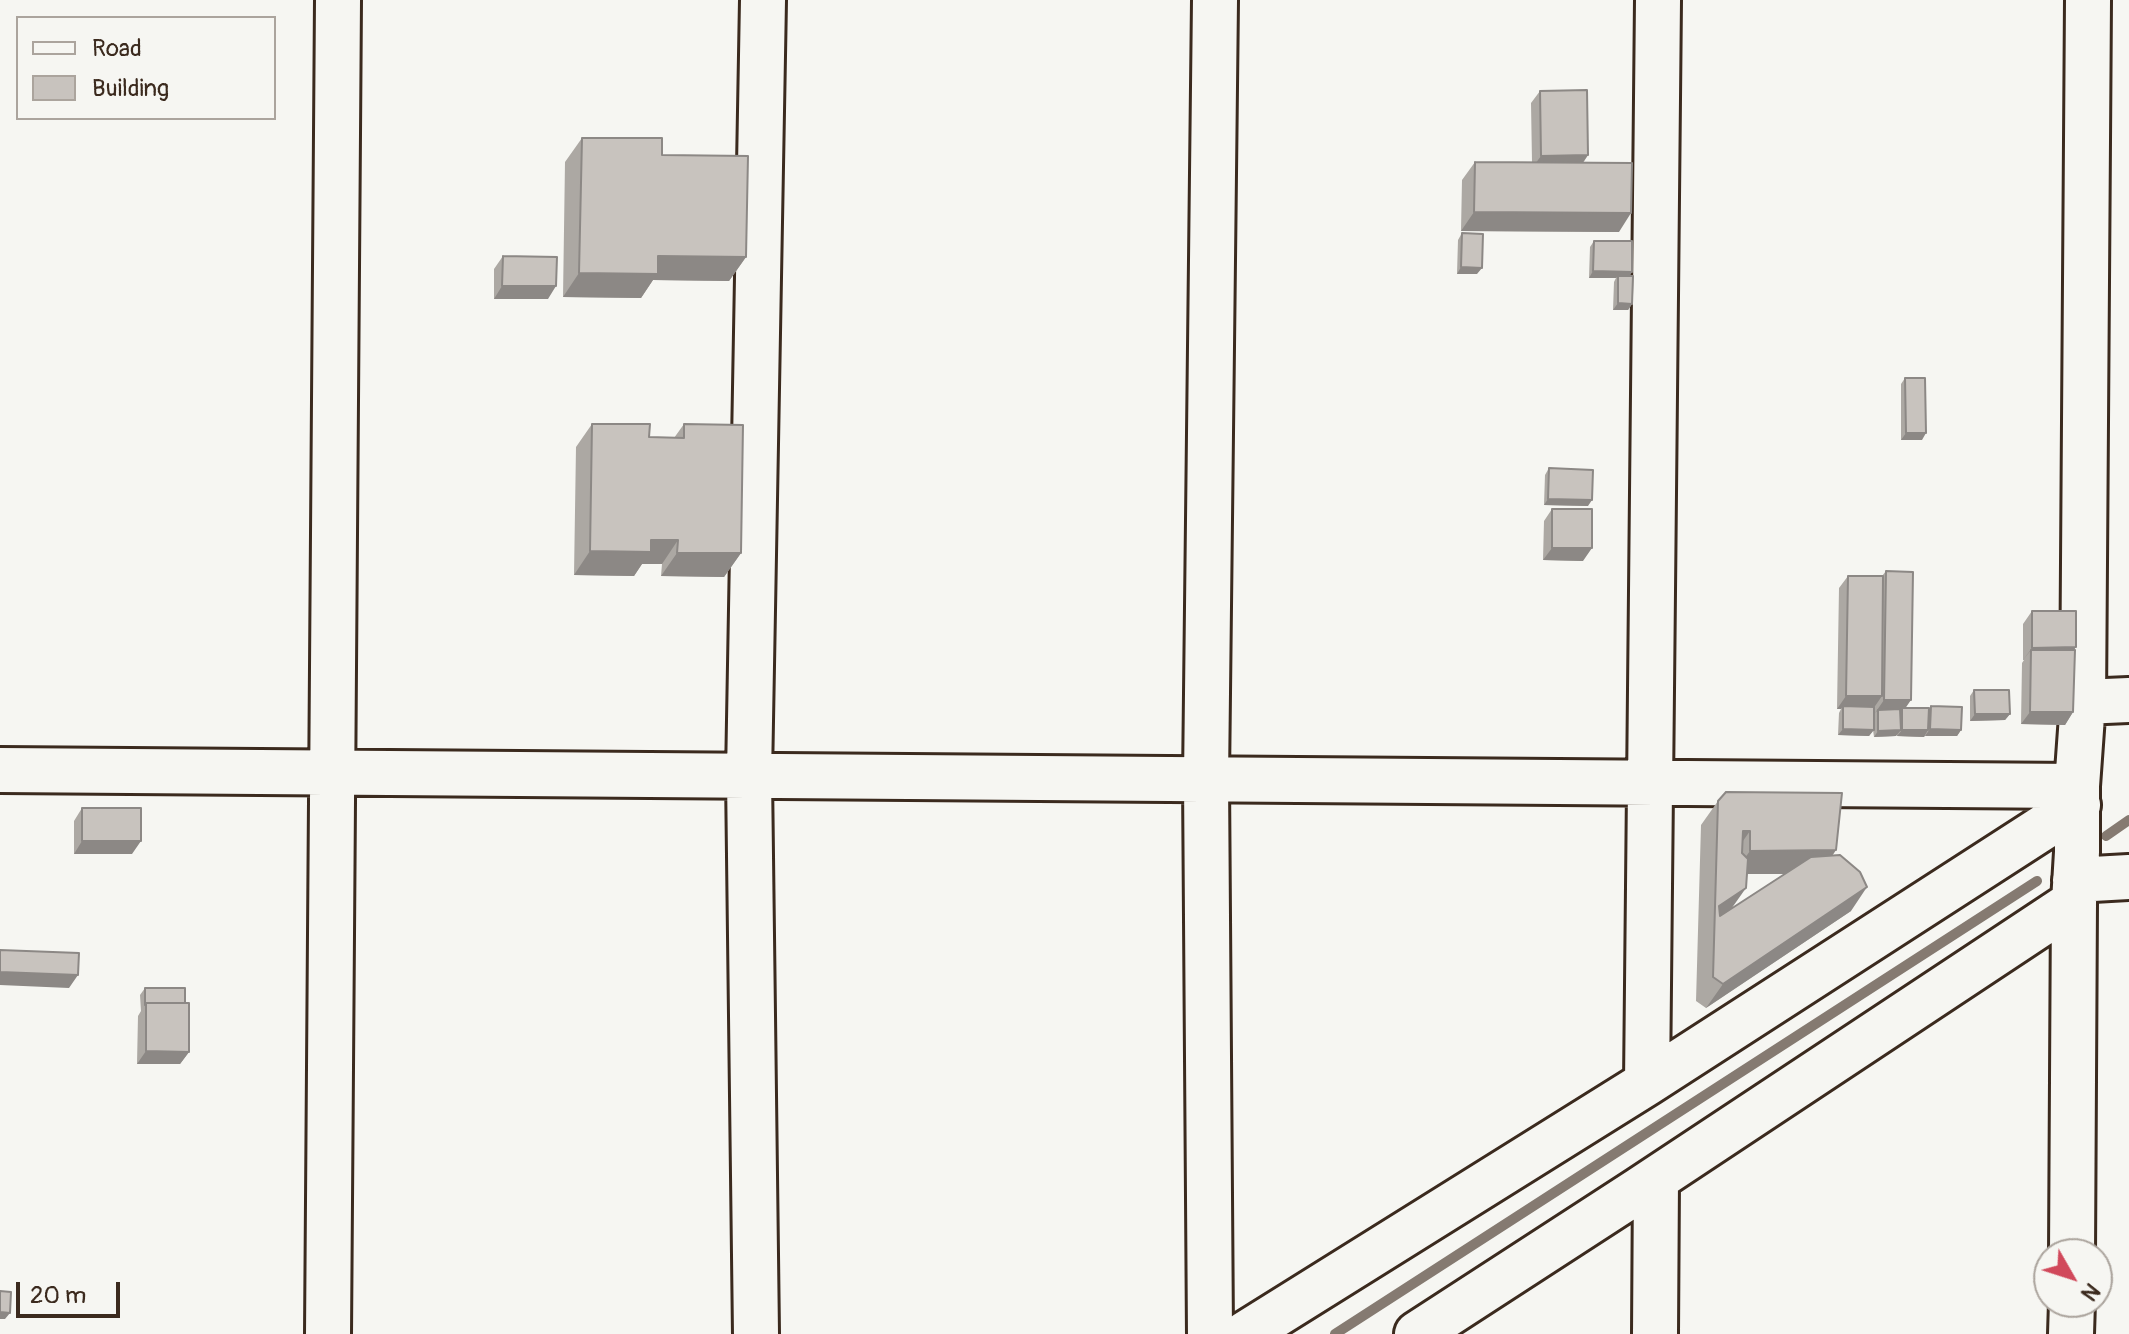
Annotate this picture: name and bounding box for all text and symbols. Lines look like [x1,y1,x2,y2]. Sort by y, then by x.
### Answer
legend [16,16,276,120]
text: Road [92,34,142,63]
text: Building [92,74,169,103]
north arrow [2033,1238,2113,1318]
scale bar [20,1266,124,1316]
text: N [2075,1277,2106,1306]
text: 20 m [30,1281,86,1310]

